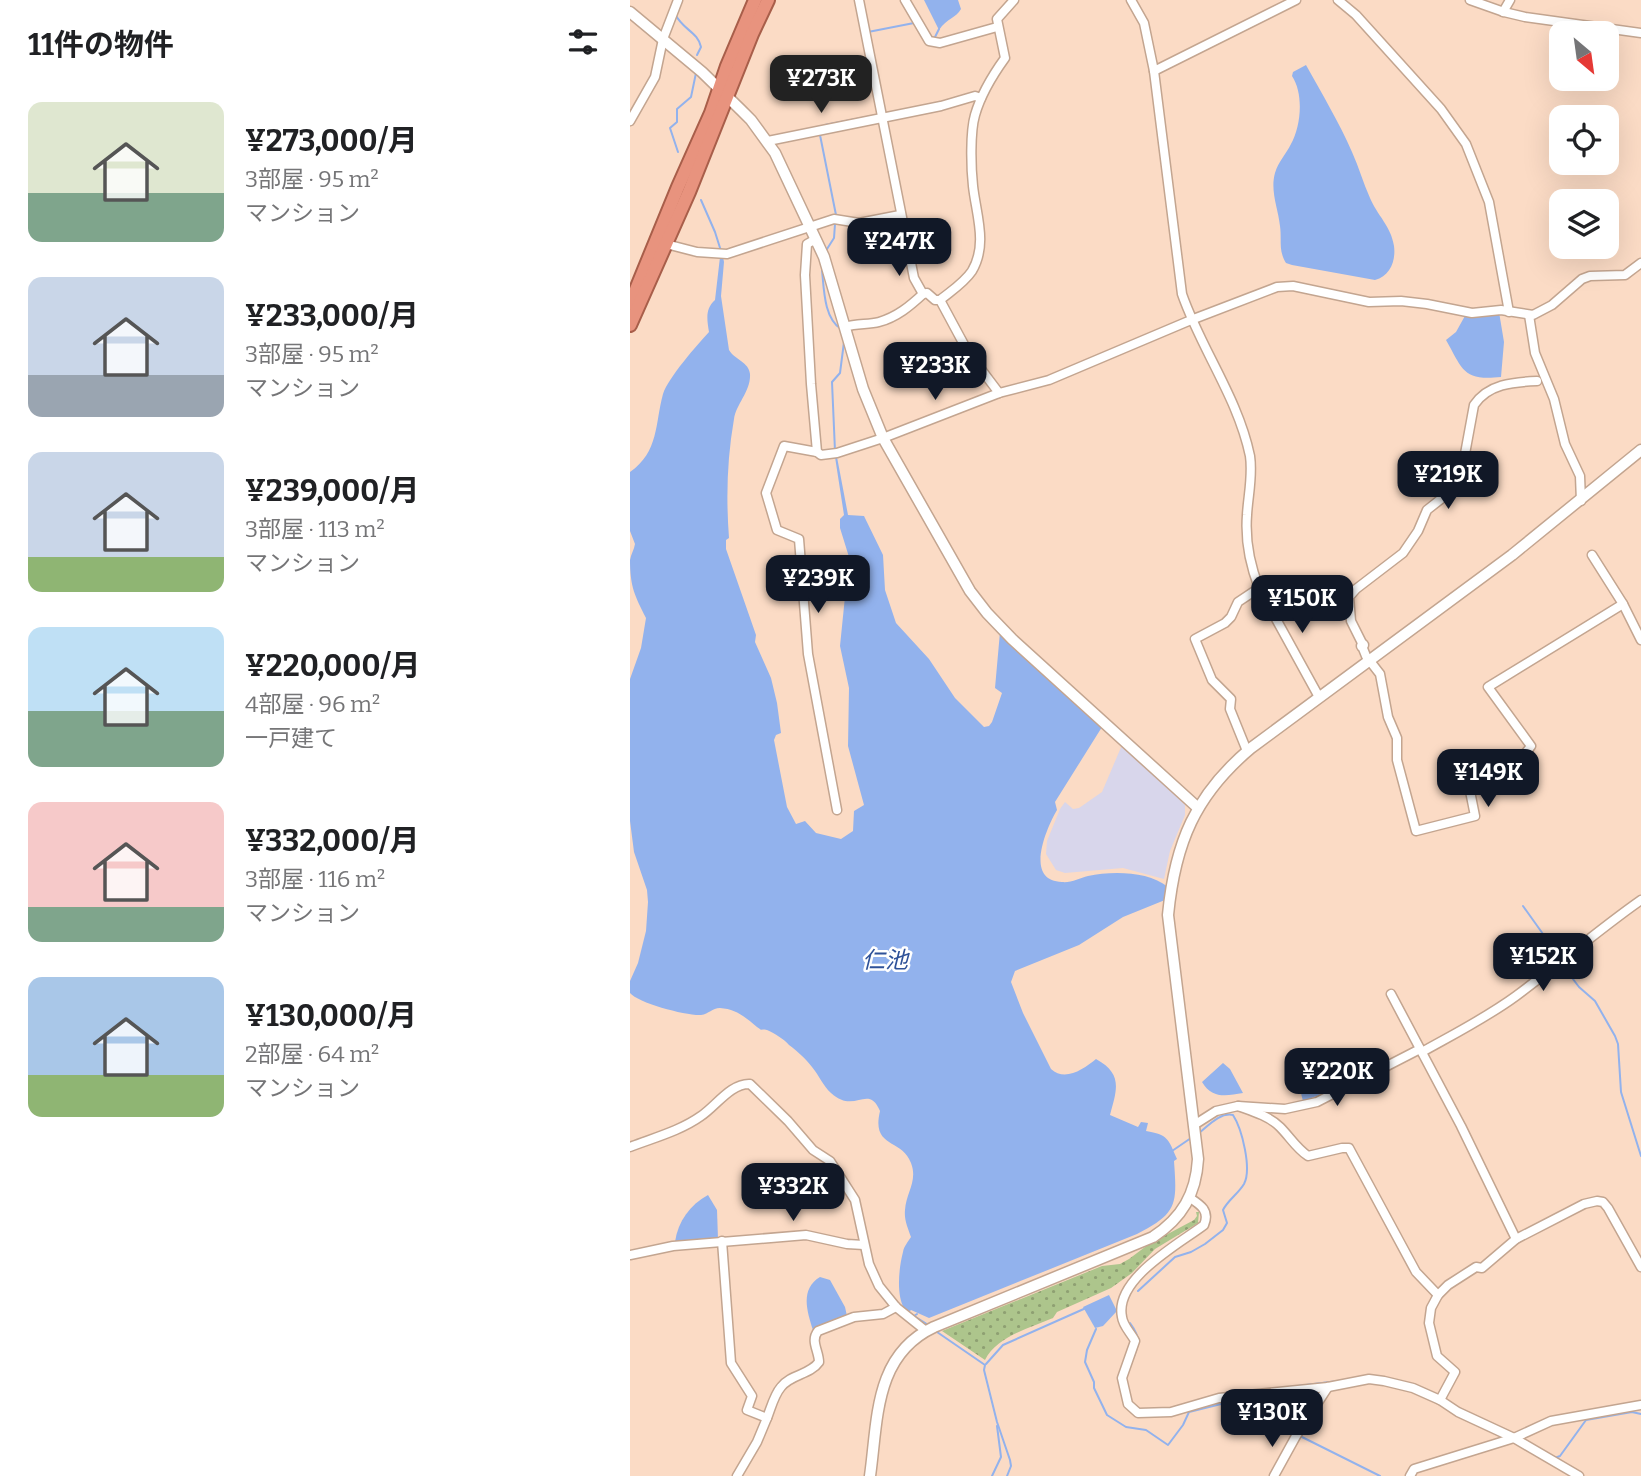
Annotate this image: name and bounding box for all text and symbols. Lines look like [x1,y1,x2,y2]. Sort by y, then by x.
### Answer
north arrow [1549,21,1619,91]
map controls [1549,21,1619,259]
icon: filters [564,23,602,61]
text: 11件の物件 [28,27,174,63]
pin: ¥273K [772,55,870,115]
text: ¥273K [786,64,856,92]
button: locate [1549,105,1619,175]
text: ¥273,000/月 [245,123,418,159]
icon: home [84,130,168,214]
text: 3部屋 · 95 m² [245,165,379,193]
button: layers [1549,189,1619,259]
text: マンション [245,199,360,227]
pin: ¥247K [850,218,948,278]
text: ¥247K [863,227,935,255]
text: ¥233,000/月 [245,298,419,334]
icon: home [84,305,168,389]
text: 3部屋 · 95 m² [245,340,379,368]
pin: ¥233K [886,342,984,402]
text: ¥233K [899,351,971,379]
text: マンション [245,374,360,402]
pin: ¥219K [1399,452,1497,511]
text: ¥219K [1414,460,1482,488]
text: ¥239,000/月 [245,473,420,509]
icon: home [84,480,168,564]
text: 3部屋 · 113 m² [245,515,385,543]
text: マンション [245,549,360,577]
pin: ¥239K [769,556,867,615]
text: ¥239K [782,564,854,592]
pin: ¥150K [1253,576,1351,635]
text: ¥150K [1267,584,1337,612]
text: ¥220,000/月 [245,648,421,684]
icon: home [84,655,168,739]
text: 4部屋 · 96 m² [245,690,380,718]
text: 一戸建て [245,724,337,752]
pin: ¥149K [1439,750,1537,809]
text: ¥149K [1453,758,1523,786]
text: ¥332,000/月 [245,823,419,859]
icon: home [84,830,168,914]
text: 3部屋 · 116 m² [245,865,385,893]
text: マンション [245,899,360,927]
pin: ¥152K [1494,934,1592,993]
text: ¥152K [1509,942,1577,970]
water label: 仁池 [862,946,910,974]
text: ¥130,000/月 [245,998,417,1034]
icon: home [84,1005,168,1089]
text: 2部屋 · 64 m² [245,1040,379,1068]
pin: ¥220K [1288,1048,1386,1108]
text: ¥220K [1300,1057,1374,1085]
text: マンション [245,1074,360,1102]
pin: ¥332K [744,1164,842,1223]
text: ¥332K [758,1172,829,1200]
pin: ¥130K [1223,1390,1321,1449]
text: ¥130K [1237,1398,1307,1426]

